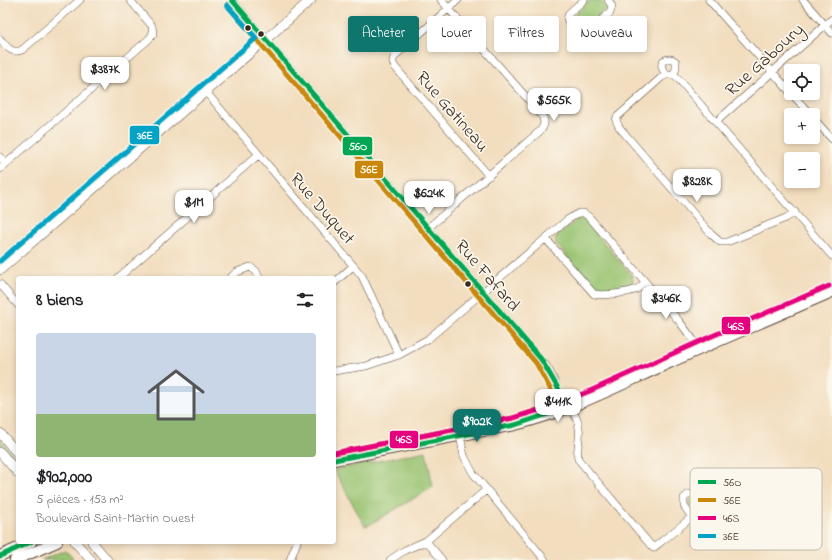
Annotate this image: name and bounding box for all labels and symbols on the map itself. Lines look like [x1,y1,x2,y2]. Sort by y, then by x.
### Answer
street label: Rue Gaboury [720,18,811,103]
unlabelled marker [243,23,253,33]
unlabelled marker [256,29,266,39]
pin: $387K [77,57,133,91]
street label: Rue Gatineau [409,66,494,159]
pin: $565K [526,88,582,122]
line badge: 36E [129,125,160,145]
text: 36E [136,128,153,144]
line badge: 56O [342,136,373,156]
text: 56O [349,139,367,155]
line badge: 56E [354,160,384,179]
text: 56E [360,162,378,178]
street label: Rue Duquet [283,168,360,251]
pin: $828K [669,169,725,203]
pin: $624K [401,181,457,215]
pin: $1M [175,190,213,224]
street label: Rue Fafard [448,235,525,318]
unlabelled marker [463,279,473,289]
pin: $346K [638,286,694,320]
line badge: 46S [721,316,751,335]
text: 46S [727,319,744,335]
pin: $411K [530,389,586,423]
pin: $902K [449,409,505,443]
line badge: 46S [389,430,419,449]
text: 46S [395,432,412,448]
legend [690,468,822,550]
text: 56O [723,475,741,491]
text: 56E [723,493,741,509]
text: 46S [723,511,739,527]
text: 36E [723,529,739,545]

